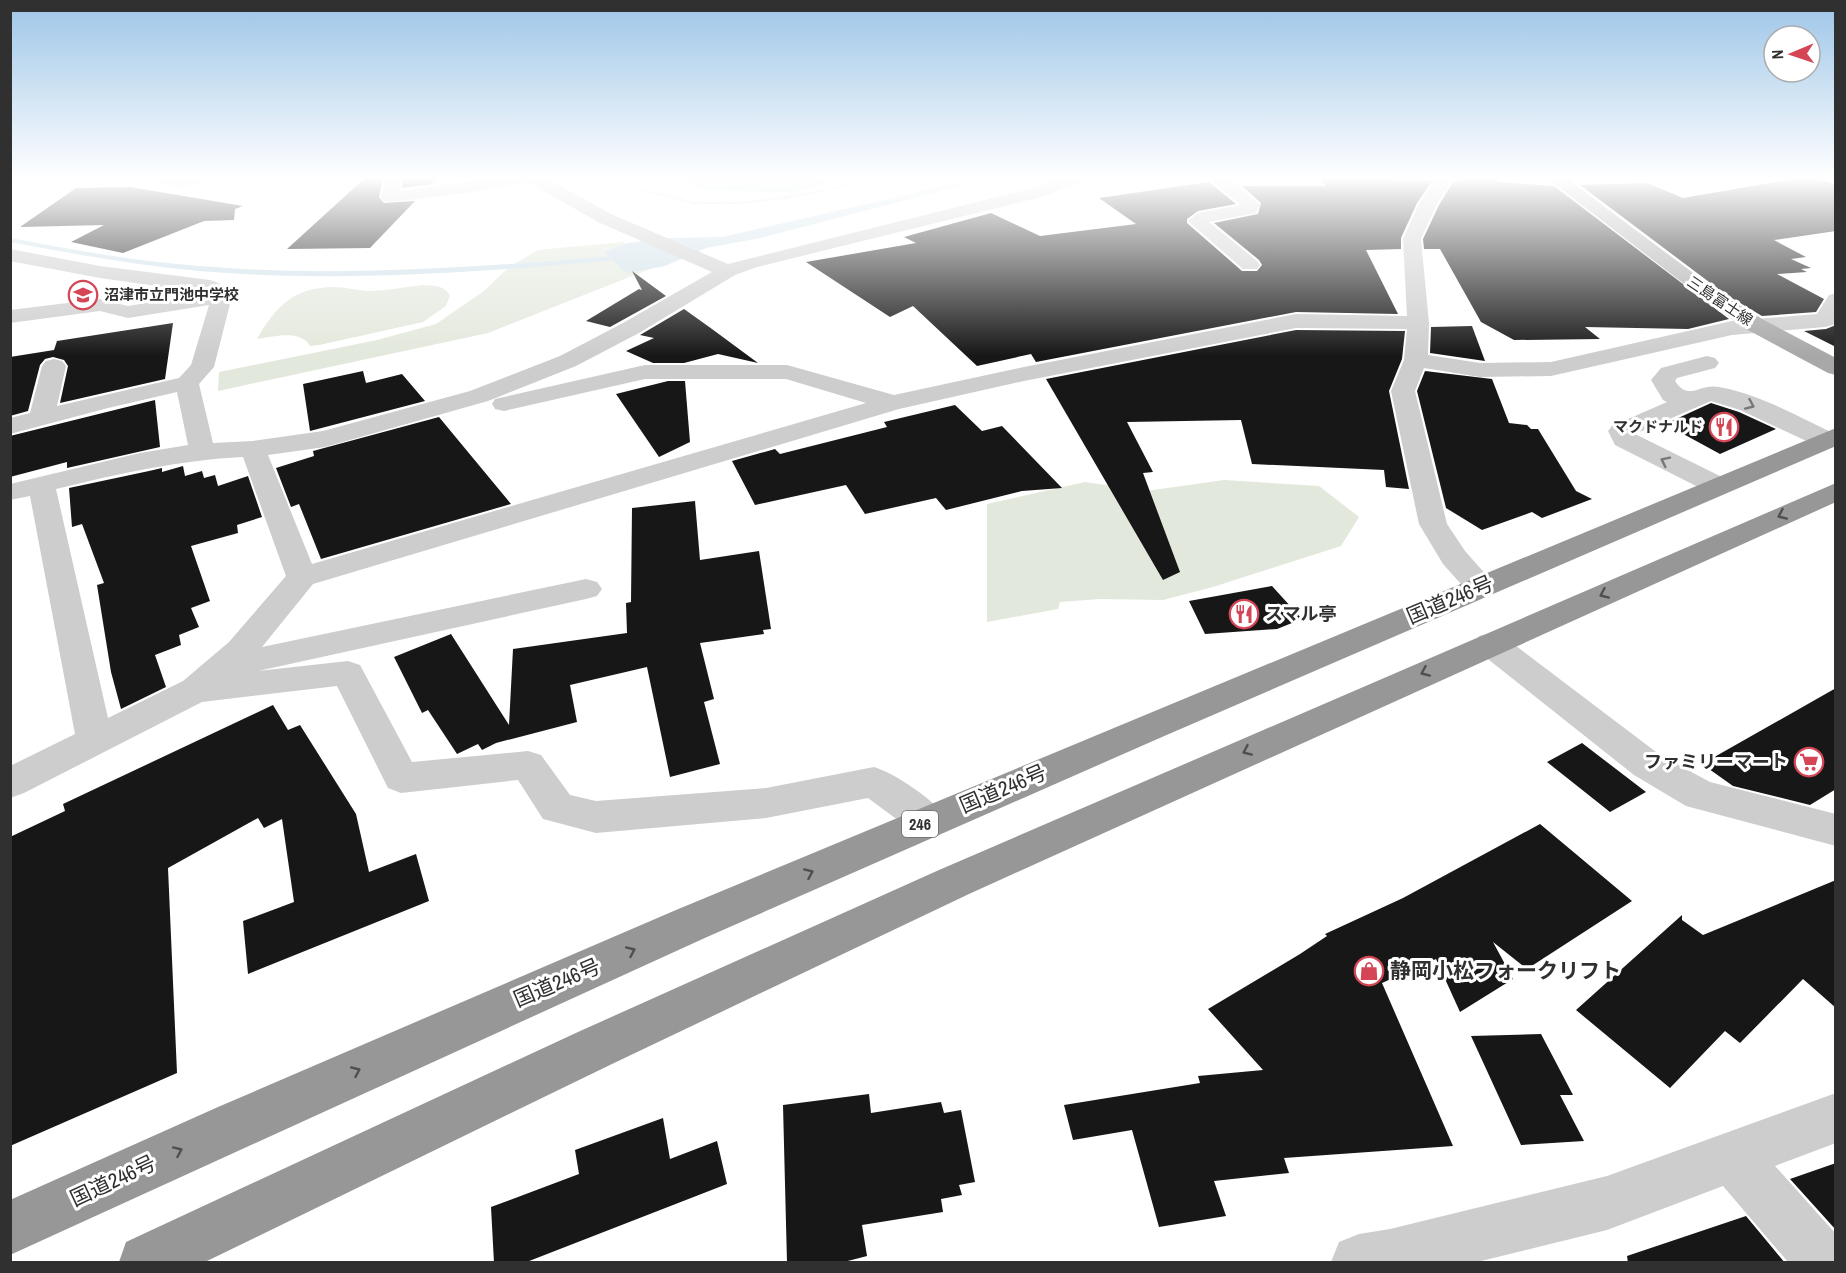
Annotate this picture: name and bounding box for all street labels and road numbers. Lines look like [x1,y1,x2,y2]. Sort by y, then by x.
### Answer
street label: 三島富士線 [1683,271,1757,330]
street label: 国道246号 [1402,568,1498,631]
street label: 国道246号 [955,757,1051,820]
road number: 246 [902,811,938,837]
street label: 国道246号 [509,951,605,1014]
street label: 国道246号 [65,1148,160,1213]

